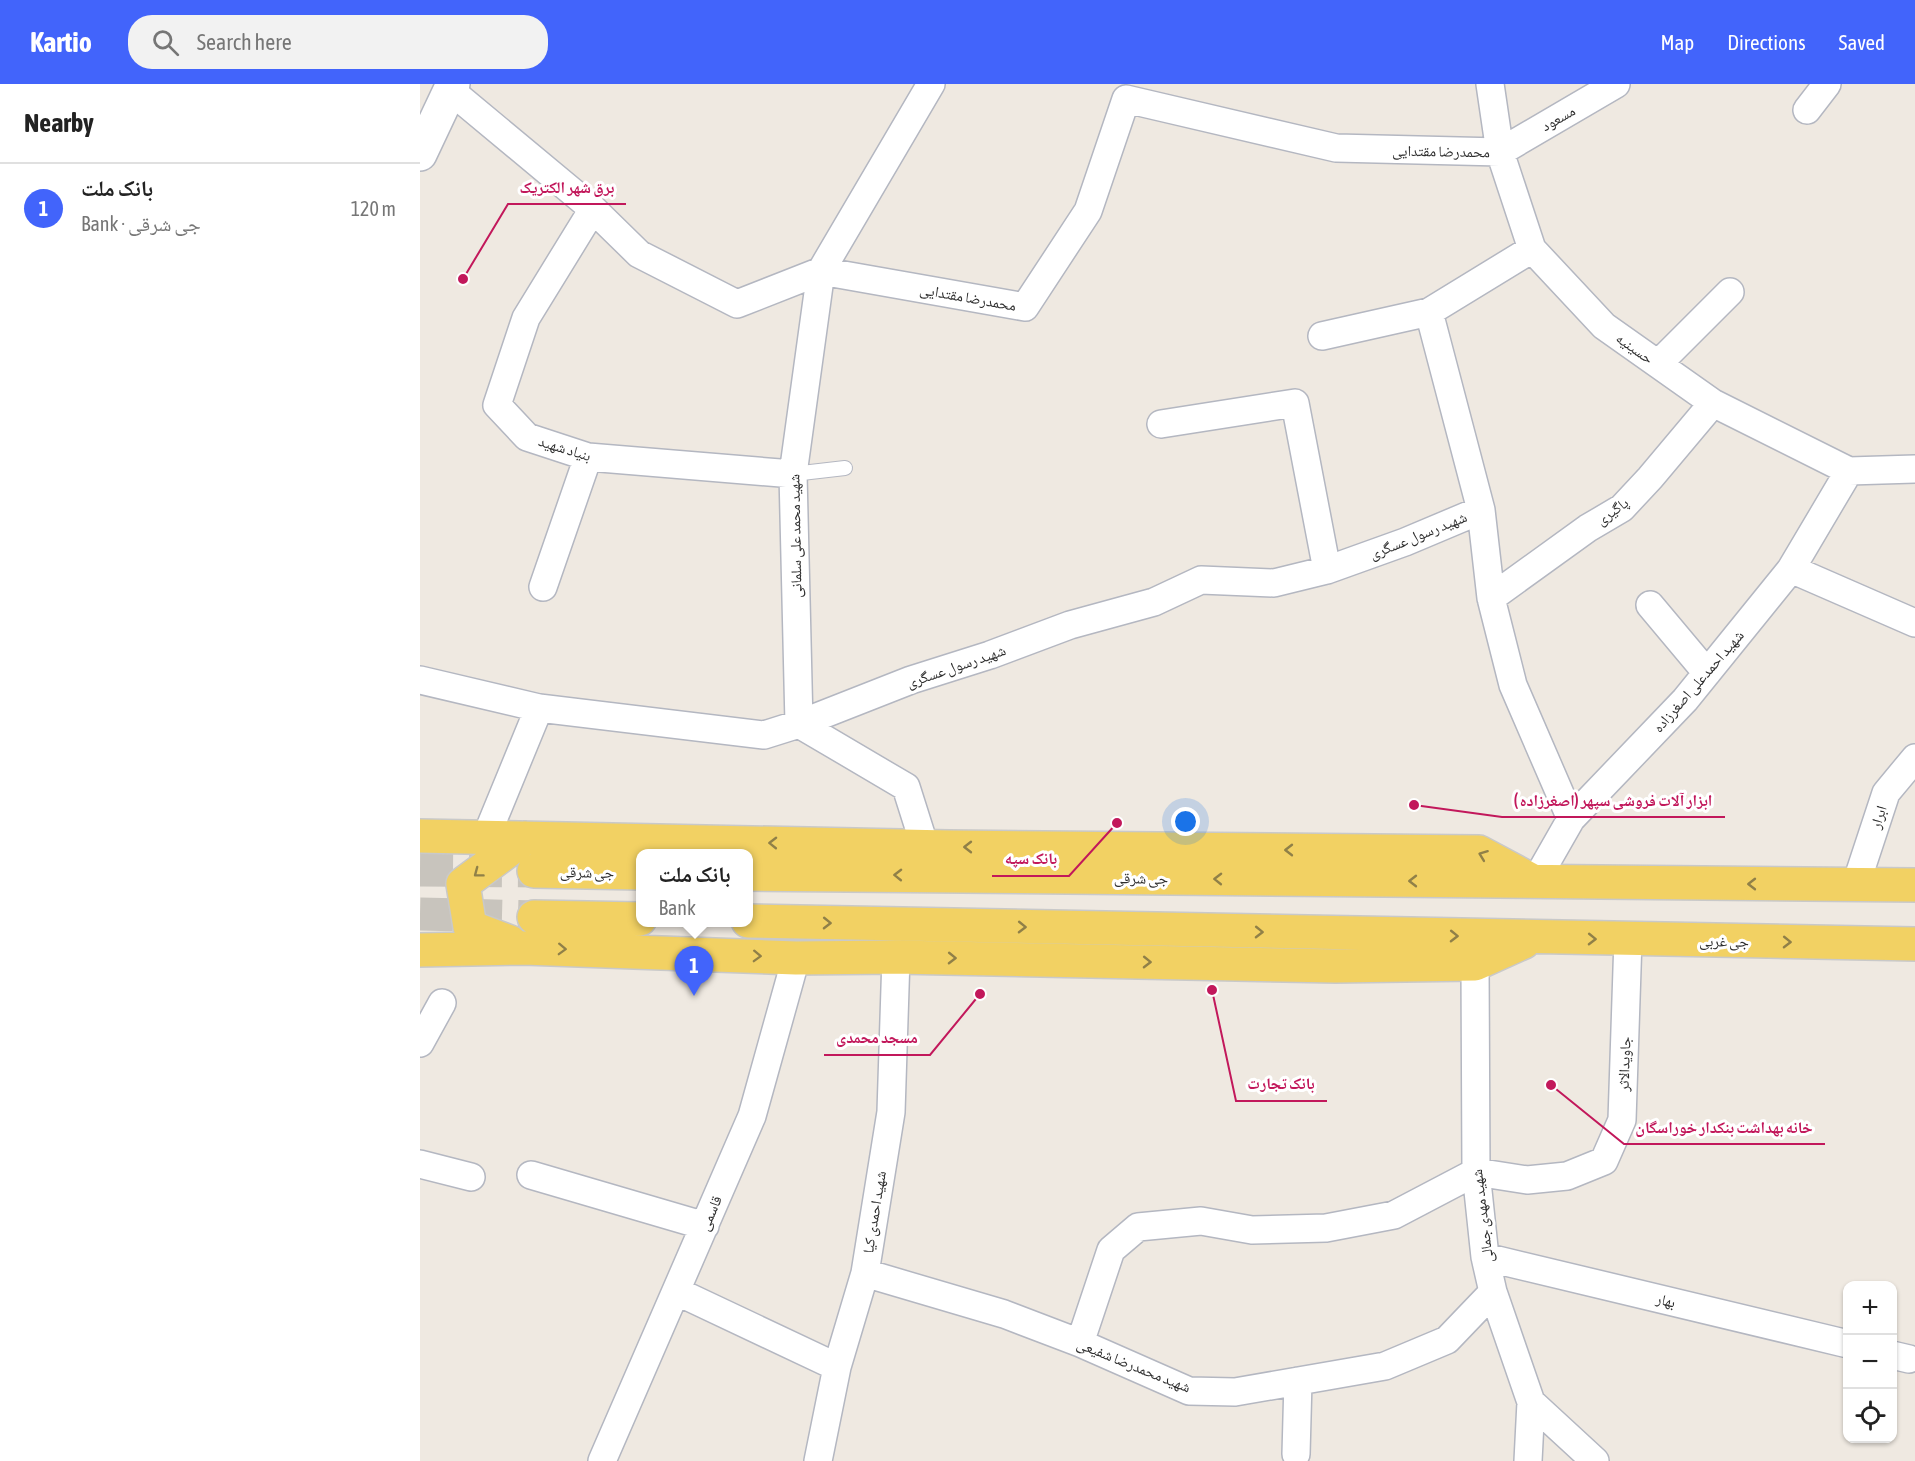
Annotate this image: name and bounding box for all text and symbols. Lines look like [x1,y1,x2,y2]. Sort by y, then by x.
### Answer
search box [128,15,548,69]
text: Kartio [30,26,92,58]
icon: search [149,26,182,59]
text: Search here [197,29,292,55]
text: Map [1660,30,1694,54]
text: Directions [1727,30,1806,54]
text: Saved [1839,30,1885,54]
street label: مسعود [1538,102,1579,135]
text: Nearby [24,108,94,138]
street label: محمدرضا مقتدایی [1392,142,1490,162]
callout: برق شهر الکتریک [508,170,626,204]
text: بانک ملت [81,175,153,201]
text: برق شهر الکتریک [520,178,614,197]
text: 1 [39,197,48,220]
text: 120 m [351,197,396,220]
text: Bank · جی شرقی [81,212,201,235]
street label: محمدرضا مقتدایی [918,280,1018,316]
street label: حسینیه [1613,329,1657,367]
street label: بنیاد شهید [536,432,593,465]
street label: شهید محمد علی سلمانی [785,474,807,598]
street label: پاگیری [1592,494,1633,530]
street label: شهید رسول عسگری [1367,508,1470,564]
street label: شهید احمدعلی اصغرزاده [1649,626,1748,737]
street label: شهید رسول عسگری [904,641,1008,693]
callout: ابزار آلات فروشی سپهر (اصغرزاده ) [1502,783,1725,817]
text: ابزار آلات فروشی سپهر (اصغرزاده ) [1514,791,1712,810]
street label: ابرار [1866,803,1891,832]
your location [1171,807,1200,836]
one-way arrow [769,837,778,850]
one-way arrow [964,841,973,854]
callout: بانک سپه [992,842,1069,876]
one-way arrow [1285,844,1294,856]
popup [636,849,753,927]
text: بانک سپه [1005,849,1057,868]
one-way arrow [1479,850,1489,863]
text: بانک ملت [658,861,731,887]
street label: جی شرقی [560,863,615,883]
one-way arrow [473,866,484,877]
one-way arrow [893,869,902,882]
street label: جی شرقی [1114,869,1169,889]
one-way arrow [1214,873,1223,885]
one-way arrow [1409,875,1418,887]
one-way arrow [1747,877,1756,890]
text: Bank [658,896,696,919]
one-way arrow [823,917,832,929]
one-way arrow [1018,921,1027,933]
one-way arrow [1255,926,1264,939]
one-way arrow [1450,930,1459,943]
street label: جی غربی [1699,932,1750,952]
one-way arrow [1588,933,1597,945]
one-way arrow [1783,936,1792,948]
one-way arrow [558,943,567,956]
pin: 1 [674,946,714,996]
one-way arrow [753,950,762,963]
one-way arrow [948,952,957,965]
one-way arrow [1143,956,1152,969]
callout: مسجد محمدی [824,1021,930,1055]
text: مسجد محمدی [836,1028,918,1047]
street label: جاویدالاثر [1615,1036,1634,1093]
callout: بانک تجارت [1236,1067,1327,1101]
text: بانک تجارت [1247,1074,1315,1093]
callout: خانه بهداشت بنکدار خوراسگان [1624,1110,1825,1144]
text: خانه بهداشت بنکدار خوراسگان [1635,1118,1813,1137]
street label: شهید مهدی جمالی [1468,1168,1498,1264]
street label: شهید احمدی کیا [859,1169,891,1255]
street label: قاسمی [695,1193,727,1234]
map controls [1843,1281,1897,1443]
button: + [1843,1281,1897,1335]
street label: بهار [1653,1289,1677,1312]
street label: شهید محمدرضا شفیعی [1074,1334,1194,1398]
button: − [1843,1335,1897,1389]
button: locate [1843,1389,1897,1443]

